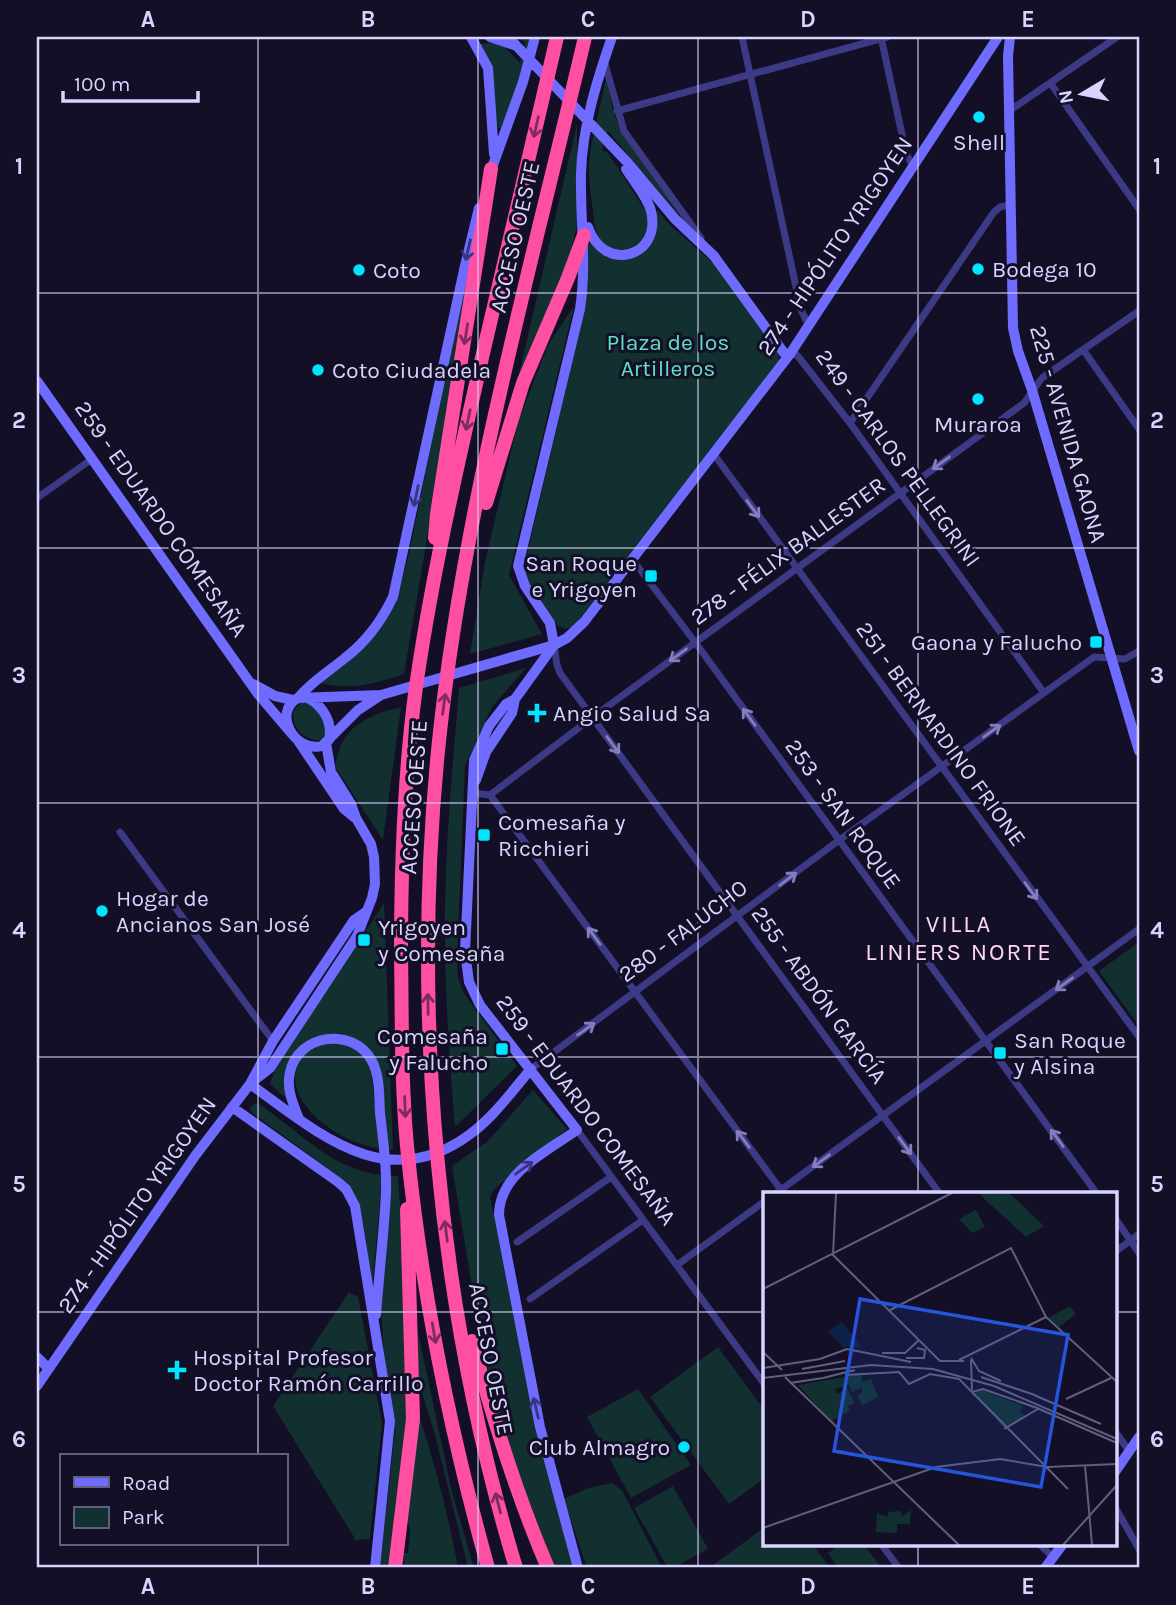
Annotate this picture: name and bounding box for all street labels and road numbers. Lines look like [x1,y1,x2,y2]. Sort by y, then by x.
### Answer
street label: 274 - HIPÓLITO YRIGOYEN [752,131,918,361]
street label: ACCESO OESTE [484,159,546,315]
street label: 225 - AVENIDA GAONA [1024,322,1112,546]
street label: 249 - CARLOS PELLEGRINI [810,344,986,572]
street label: 259 - EDUARDO COMESAÑA [69,396,253,642]
street label: 278 - FÉLIX BALLESTER [685,471,891,631]
street label: 251 - BERNARDINO FRIONE [850,616,1032,852]
street label: ACCESO OESTE [395,719,433,875]
street label: 253 - SAN ROQUE [779,734,907,894]
street label: 280 - FALUCHO [613,874,753,988]
street label: 255 - ABDÓN GARCÍA [746,901,892,1089]
street label: 259 - EDUARDO COMESAÑA [490,989,682,1231]
street label: 274 - HIPÓLITO YRIGOYEN [52,1092,222,1318]
street label: ACCESO OESTE [463,1281,519,1437]

